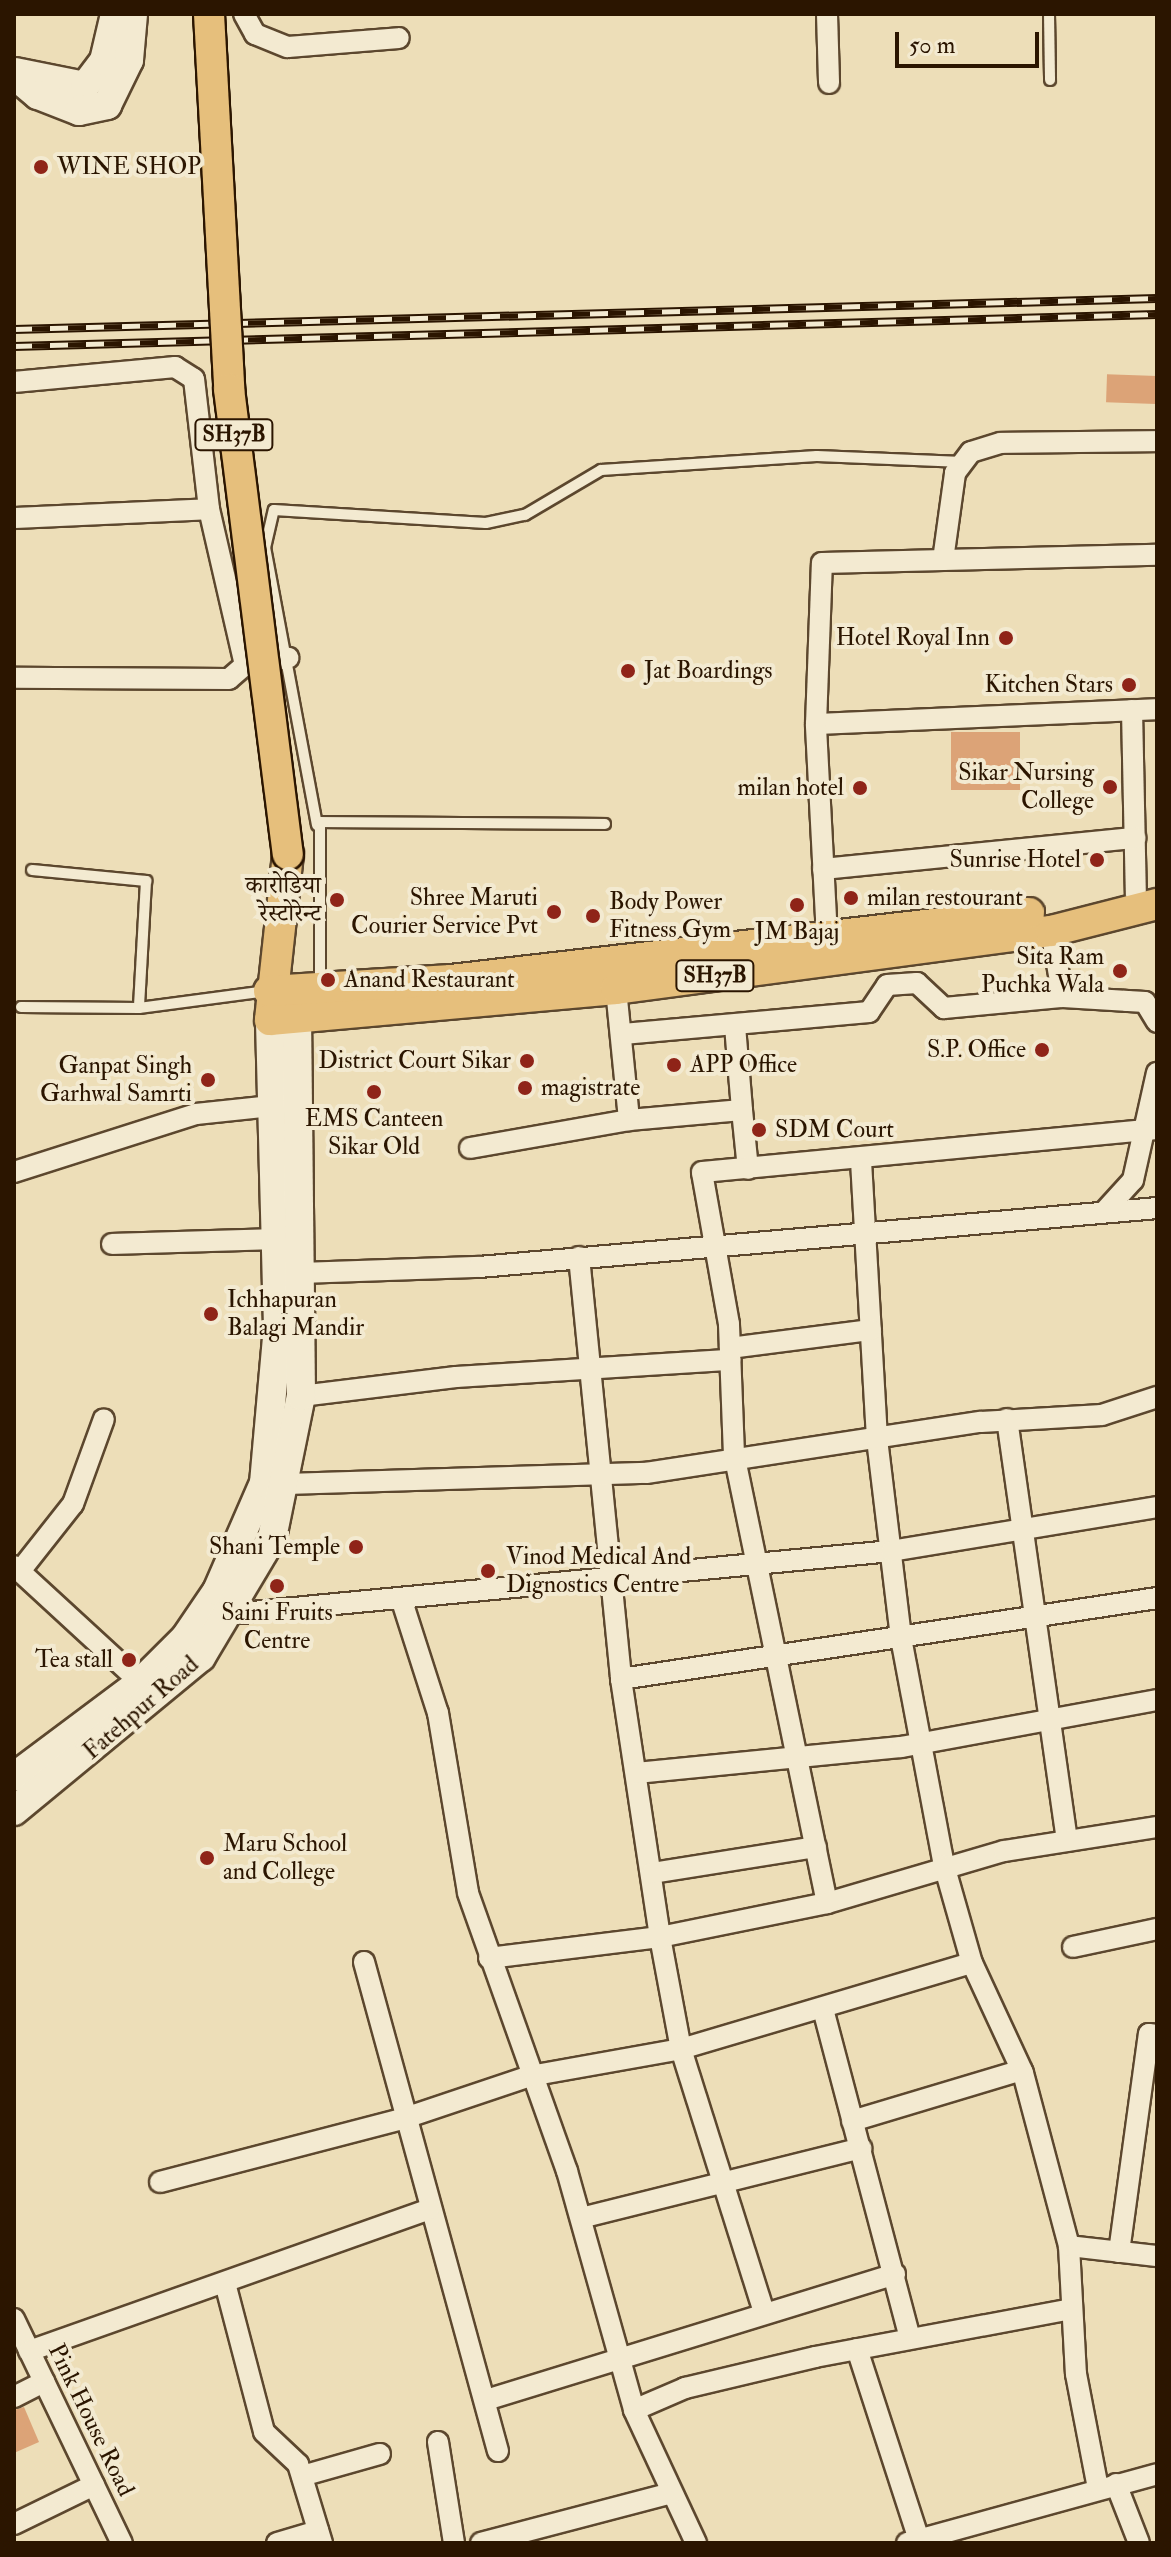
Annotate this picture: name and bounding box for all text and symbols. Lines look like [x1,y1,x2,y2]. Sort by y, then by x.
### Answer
scale bar [899,16,1043,66]
text: 50 m [909,30,955,61]
place label: WINE SHOP [57,153,201,181]
marker: WINE SHOP [32,158,50,176]
road number: SH37B [194,417,274,453]
place label: Hotel Royal Inn [836,624,990,652]
marker: Hotel Royal Inn [997,629,1015,647]
place label: Jat Boardings [644,657,772,685]
marker: Jat Boardings [619,662,637,680]
place label: Kitchen Stars [984,671,1113,699]
marker: Kitchen Stars [1120,676,1138,694]
place label: Sikar Nursing College [958,759,1094,815]
place label: milan hotel [737,774,844,802]
marker: Sikar Nursing College [1101,778,1119,796]
marker: milan hotel [851,779,869,797]
place label: Sunrise Hotel [949,846,1081,874]
marker: Sunrise Hotel [1088,851,1106,869]
place label: कारोडिया रेस्टोरेन्ट [246,872,321,928]
place label: Shree Maruti Courier Service Pvt [351,884,538,940]
place label: milan restourant [867,884,1023,912]
place label: Body Power Fitness Gym [609,888,731,944]
marker: milan restourant [842,889,860,907]
marker: कारोडिया रेस्टोरेन्ट [328,891,346,909]
marker: JM Bajaj [788,896,806,914]
marker: Shree Maruti Courier Service Pvt [545,903,563,921]
marker: Body Power Fitness Gym [584,907,602,925]
place label: JM Bajaj [755,918,839,946]
place label: Sita Ram Puchka Wala [981,943,1104,999]
road number: SH37B [675,958,755,994]
marker: Sita Ram Puchka Wala [1111,962,1129,980]
place label: Anand Restaurant [344,966,515,994]
marker: Anand Restaurant [319,971,337,989]
place label: S.P. Office [927,1036,1026,1064]
marker: S.P. Office [1033,1041,1051,1059]
place label: District Court Sikar [318,1047,511,1075]
place label: APP Office [690,1051,797,1079]
place label: Ganpat Singh Garhwal Samrti [40,1052,192,1108]
marker: District Court Sikar [518,1052,536,1070]
marker: APP Office [665,1056,683,1074]
marker: Ganpat Singh Garhwal Samrti [199,1071,217,1089]
place label: magistrate [541,1074,640,1102]
marker: magistrate [516,1079,534,1097]
marker: EMS Canteen Sikar Old [365,1083,383,1101]
place label: EMS Canteen Sikar Old [305,1105,443,1161]
place label: SDM Court [775,1116,894,1144]
marker: SDM Court [750,1121,768,1139]
place label: Ichhapuran Balagi Mandir [227,1286,364,1342]
marker: Ichhapuran Balagi Mandir [202,1305,220,1323]
place label: Shani Temple [209,1533,340,1561]
marker: Shani Temple [347,1538,365,1556]
place label: Vinod Medical And Dignostics Centre [506,1543,691,1599]
marker: Vinod Medical And Dignostics Centre [477,1560,499,1582]
marker: Saini Fruits Centre [268,1577,286,1595]
place label: Saini Fruits Centre [221,1599,333,1655]
place label: Tea stall [35,1646,113,1674]
street label: Fatehpur Road [78,1650,204,1766]
marker: Tea stall [120,1651,138,1669]
place label: Maru School and College [223,1830,347,1886]
marker: Maru School and College [198,1849,216,1867]
street label: Pink House Road [42,2339,140,2501]

